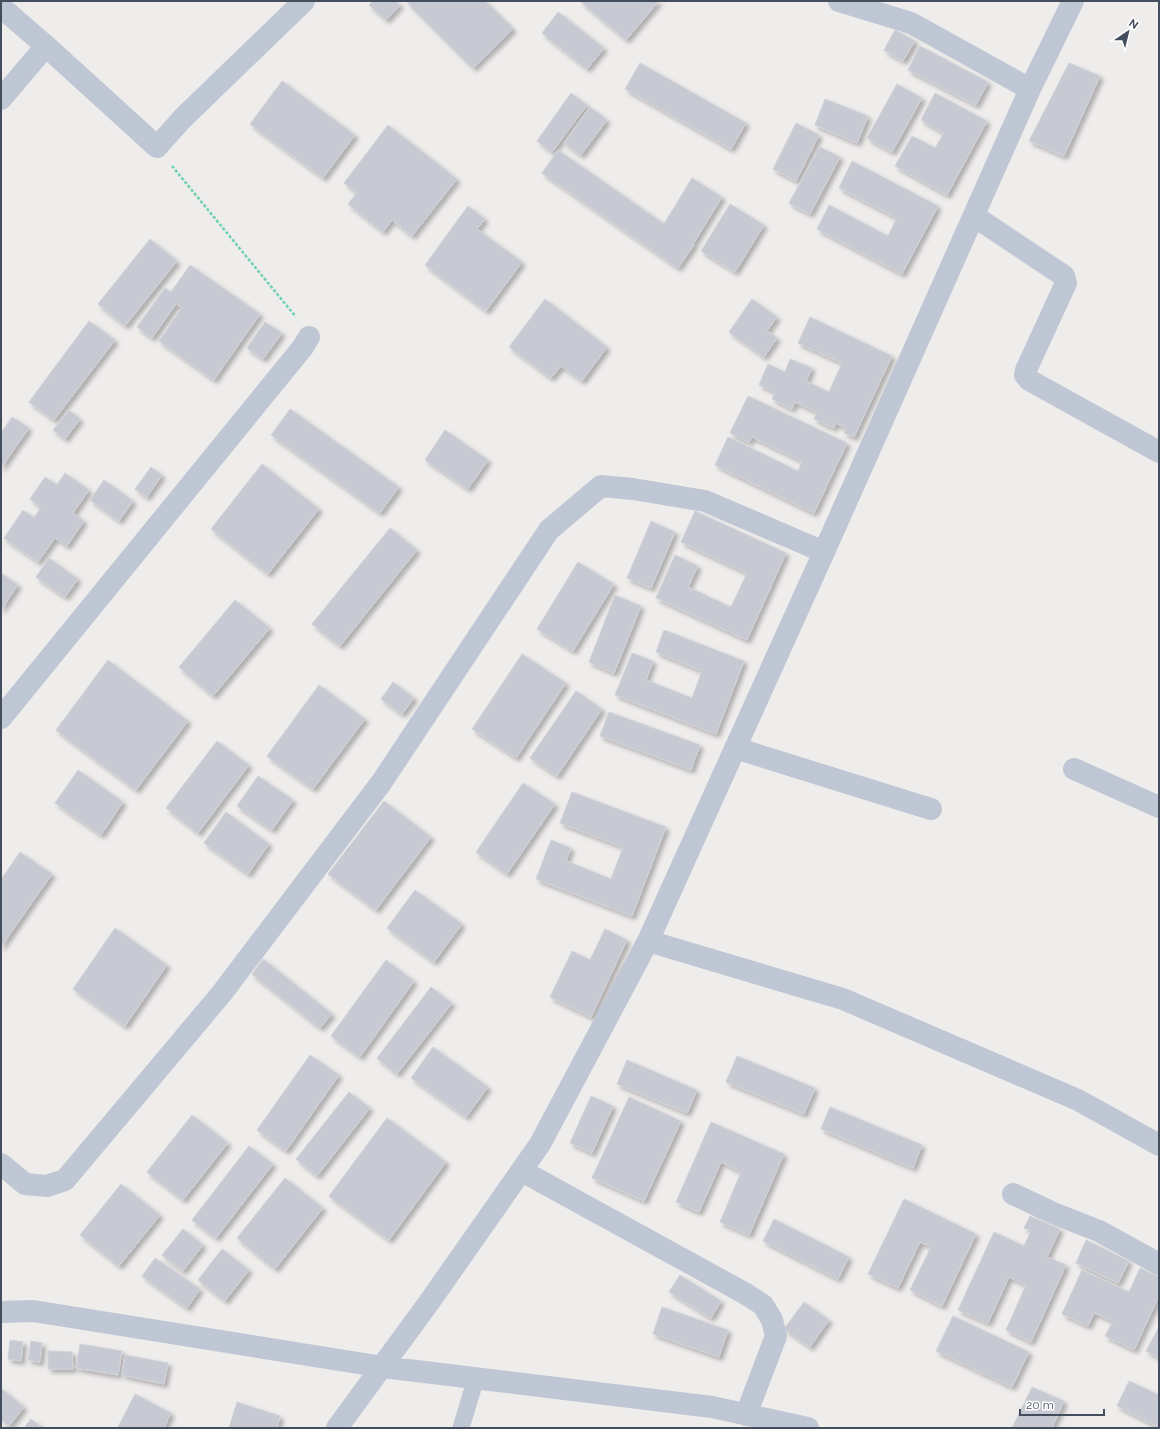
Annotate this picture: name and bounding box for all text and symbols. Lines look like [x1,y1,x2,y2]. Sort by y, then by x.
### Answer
north arrow [1108,12,1148,52]
text: N [1126,16,1141,32]
scale bar [1020,1391,1104,1417]
text: 20 m [1026,1398,1054,1412]

